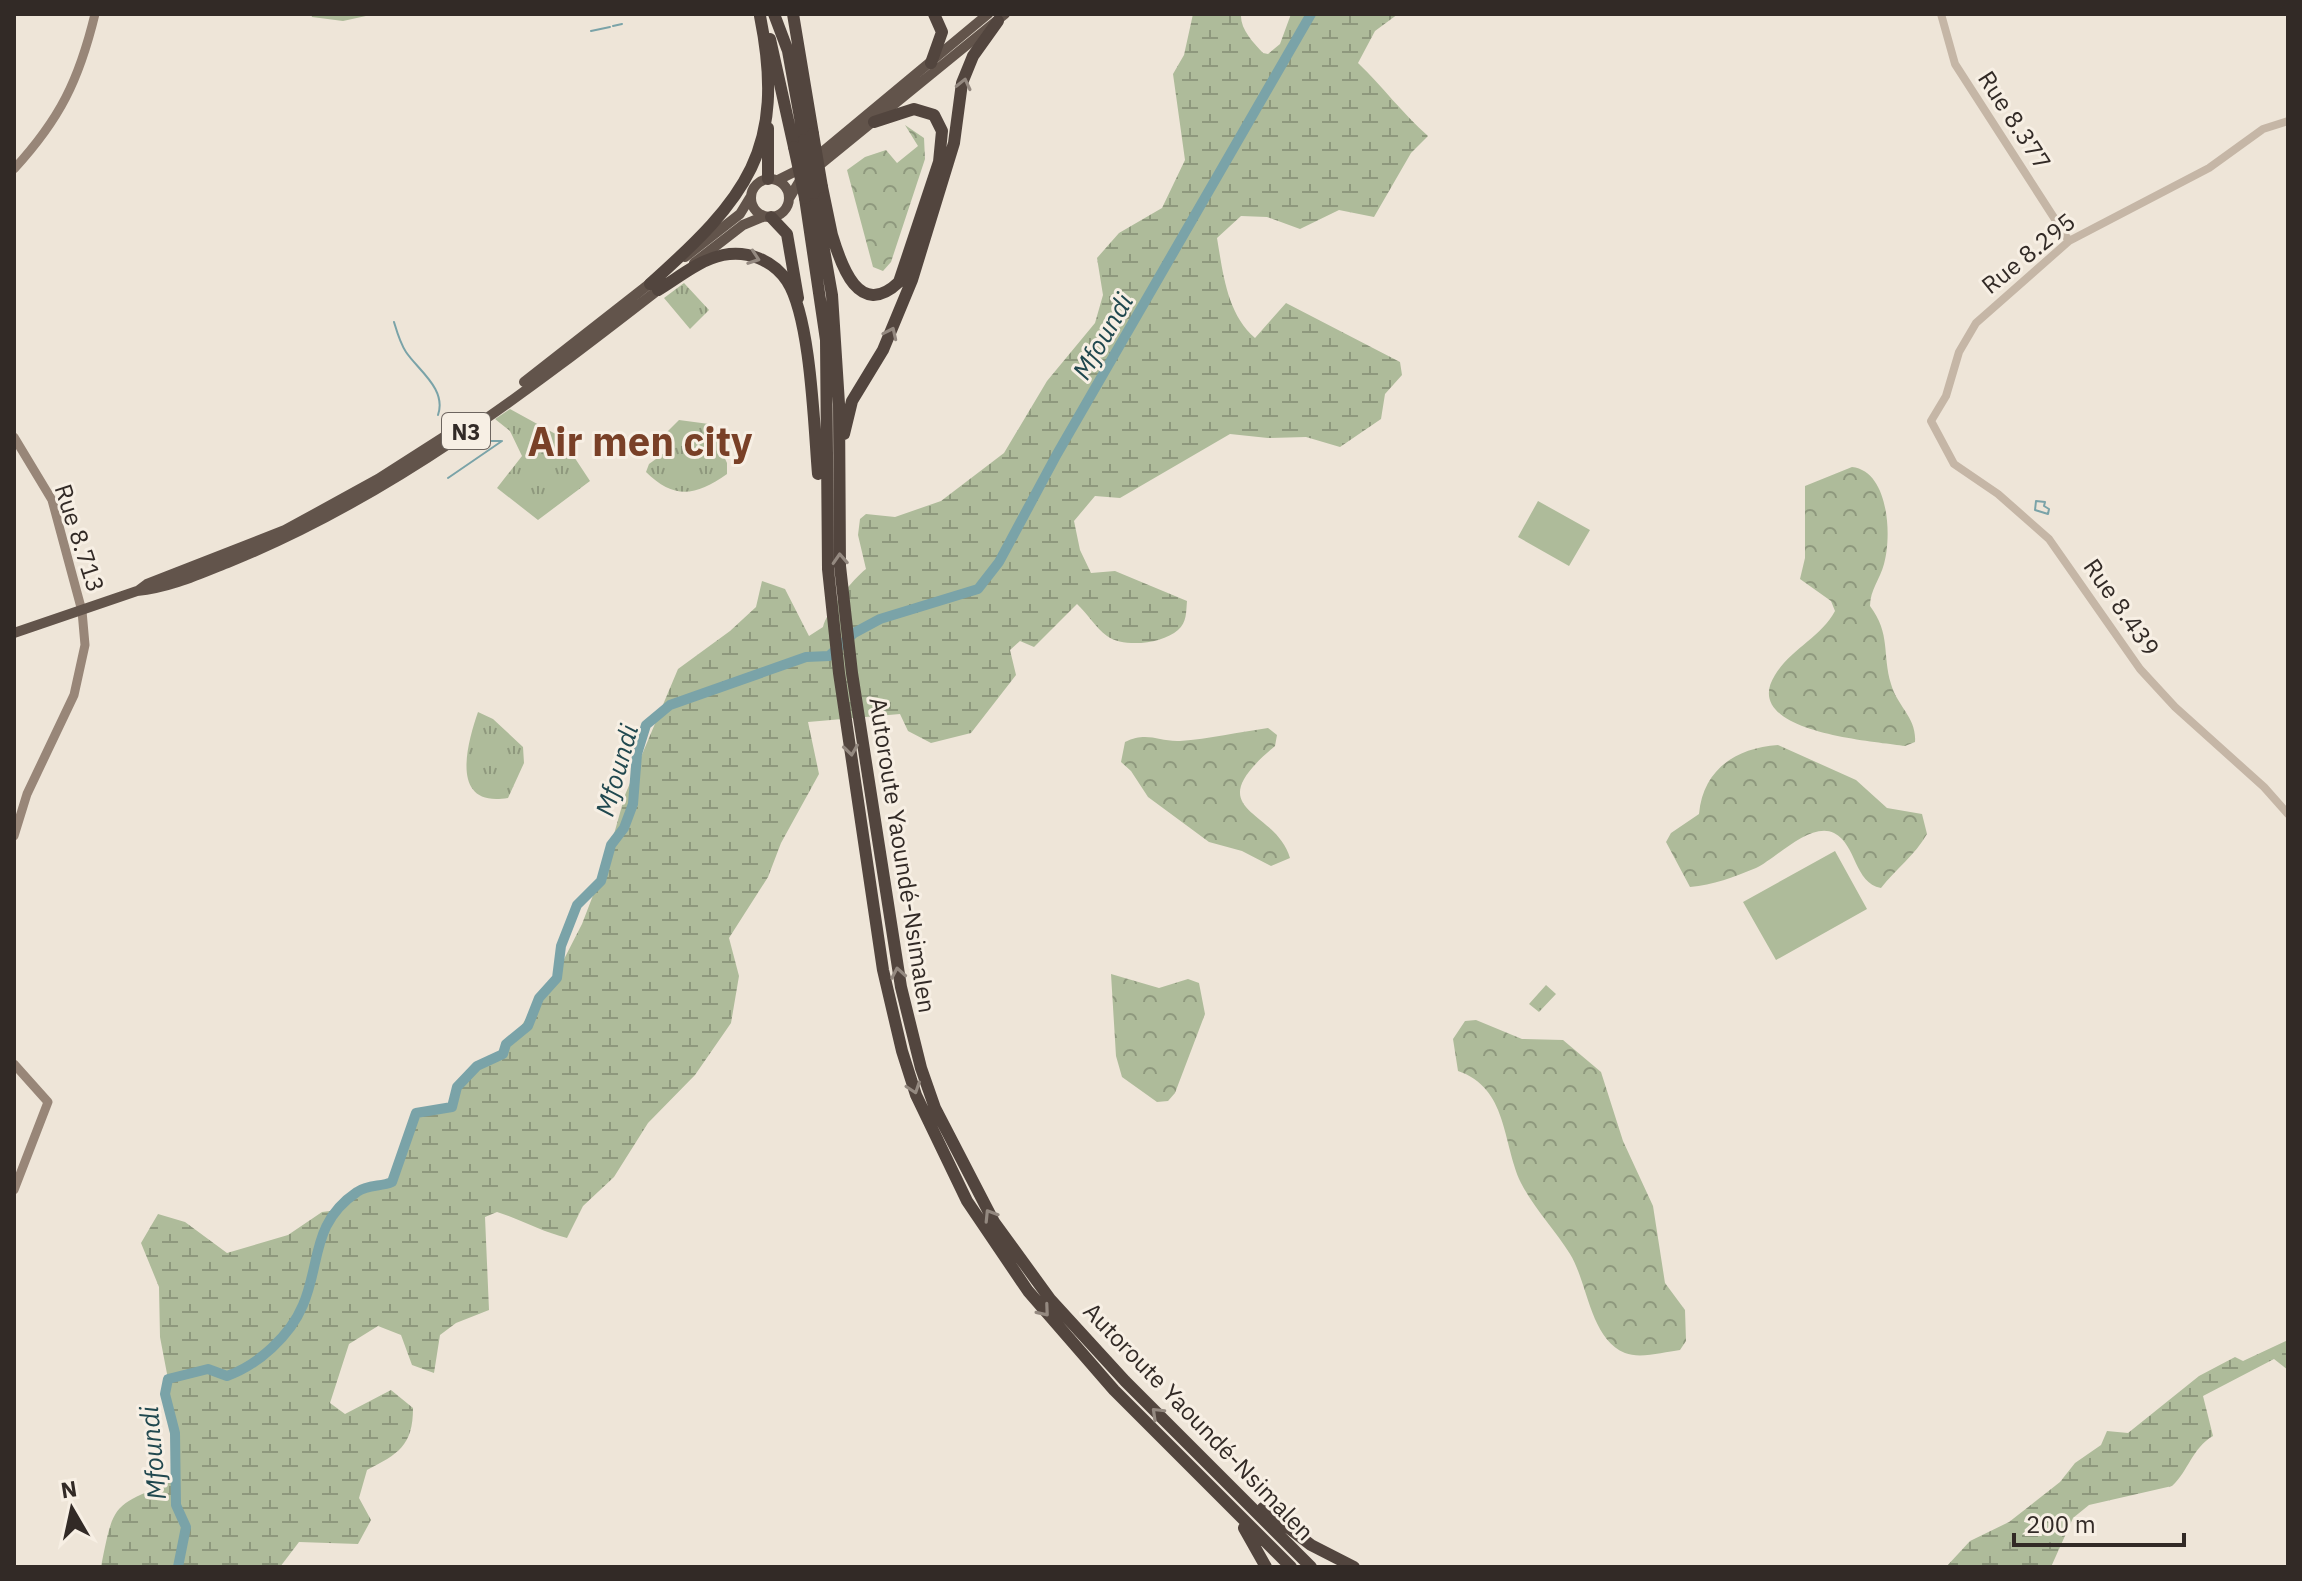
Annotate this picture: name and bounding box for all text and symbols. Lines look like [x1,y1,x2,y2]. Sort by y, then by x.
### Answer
street label: Rue 8.377 [1971,64,2059,176]
one-way arrow [955,78,972,92]
street label: Rue 8.295 [1974,205,2082,301]
one-way arrow [746,249,760,265]
water label: Mfoundi [1064,287,1140,385]
one-way arrow [881,327,897,341]
road number: N3 [442,413,490,449]
district label: Air men city [528,415,753,467]
street label: Rue 8.713 [47,480,113,596]
one-way arrow [832,552,849,565]
street label: Rue 8.439 [2077,552,2167,662]
street label: Autoroute Yaoundé-Nsimalen [862,695,944,1015]
water label: Mfoundi [587,720,645,820]
one-way arrow [842,743,859,757]
one-way arrow [891,967,908,980]
one-way arrow [905,1080,921,1094]
one-way arrow [984,1209,1000,1224]
street label: Autoroute Yaoundé-Nsimalen [1077,1295,1321,1547]
one-way arrow [1034,1302,1049,1316]
water label: Mfoundi [131,1405,173,1501]
one-way arrow [1152,1407,1166,1422]
north arrow [32,1469,112,1549]
text: N [59,1473,79,1504]
scale bar [2014,1497,2184,1547]
text: 200 m [2026,1508,2096,1540]

